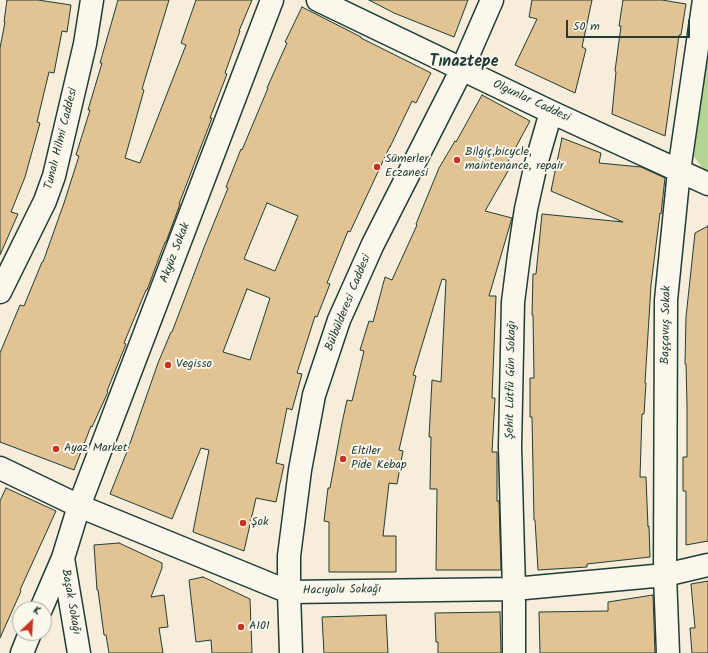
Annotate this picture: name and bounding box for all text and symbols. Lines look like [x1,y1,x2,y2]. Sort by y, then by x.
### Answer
scale bar [568,12,692,38]
text: 50 m [573,17,600,36]
district label: Tınaztepe [429,53,499,73]
street label: Olgunlar Caddesi [490,78,572,126]
street label: Tunalı Hilmi Caddesi [42,87,82,191]
place label: Bilgiç,bicycle, maintenance, repair [465,146,564,174]
place label: Sümerler Eczanesi [385,153,428,181]
marker: Bilgiç,bicycle, maintenance, repair [452,155,462,165]
marker: Sümerler Eczanesi [372,162,382,172]
street label: Akyüz Sokak [158,221,194,285]
street label: Bülbülderesi Caddesi [323,253,375,353]
street label: Başçavuş Sokak [659,285,675,365]
street label: Şehit Lütfü Gün Sokağı [504,321,520,439]
place label: Vegisso [176,358,212,372]
marker: Vegisso [163,360,173,370]
place label: Ayaz Market [64,442,127,456]
marker: Ayaz Market [51,444,61,454]
place label: Eltiler Pide Kebap [351,445,407,473]
marker: Eltiler Pide Kebap [338,454,348,464]
place label: Şok [251,516,269,530]
marker: Şok [238,518,248,528]
street label: Başak Sokağı [57,568,83,636]
street label: Hacıyolu Sokağı [303,583,381,599]
north arrow [12,601,52,641]
text: K [30,601,43,621]
place label: A101 [249,620,270,634]
marker: A101 [236,622,246,632]

